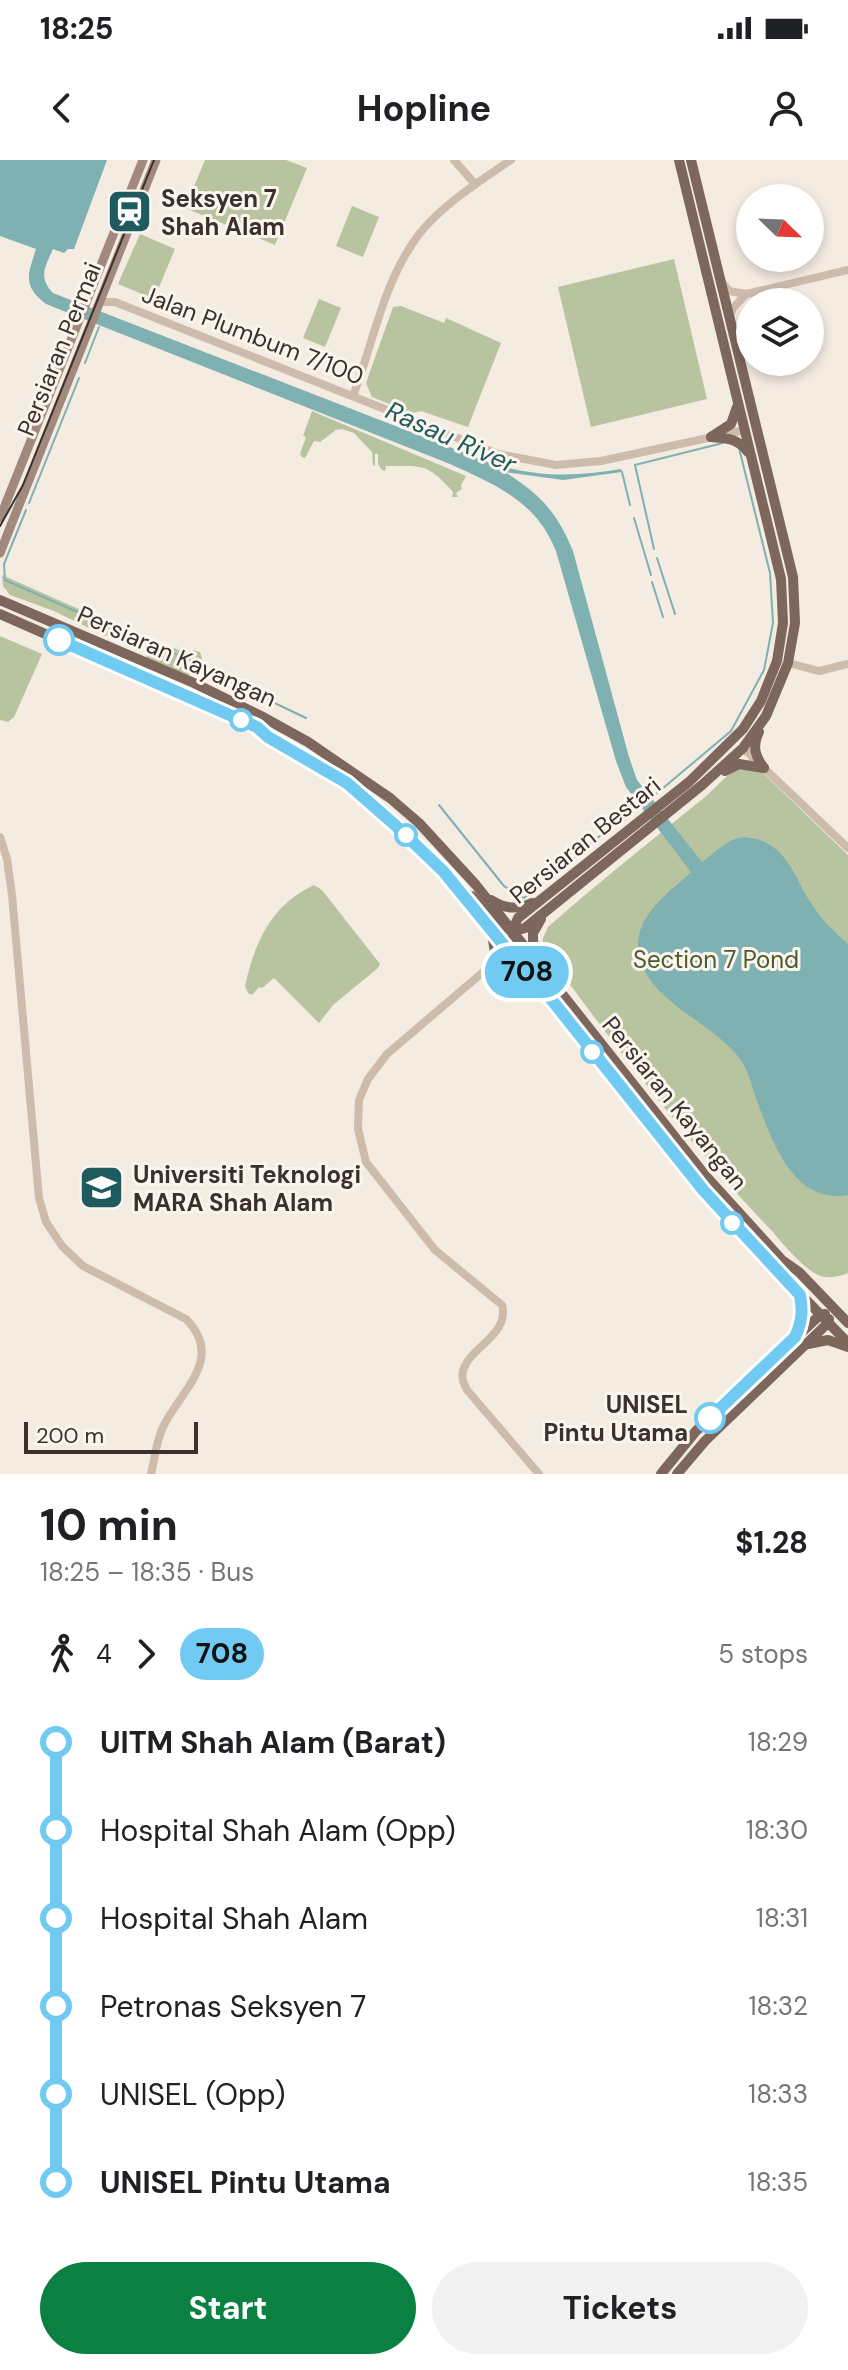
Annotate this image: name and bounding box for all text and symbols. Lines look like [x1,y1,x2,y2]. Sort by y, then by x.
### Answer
text: 18:25 [40,9,114,48]
text: Hopline [357,85,491,132]
icon: back [40,86,84,130]
icon: person [764,86,808,130]
place label: Seksyen 7 Shah Alam [161,183,285,242]
north arrow [736,184,824,272]
map controls [736,184,824,376]
station icon: Seksyen 7 Shah Alam [106,188,154,236]
street label: Persiaran Permai [10,258,108,440]
street label: Jalan Plumbum 7/100 [138,278,368,392]
button: layers [736,288,824,376]
water label: Rasau River [380,393,523,481]
street label: Persiaran Kayangan [73,598,281,714]
unlabelled marker [44,625,74,655]
unlabelled marker [230,709,252,731]
street label: Persiaran Bestari [503,770,667,910]
unlabelled marker [395,824,417,846]
park label: Section 7 Pond [633,944,799,975]
line badge: 708 [481,946,573,998]
text: 708 [501,953,553,990]
street label: Persiaran Kayangan [595,1010,755,1196]
unlabelled marker [581,1041,603,1063]
place label: Universiti Teknologi MARA Shah Alam [133,1159,361,1218]
school or university icon: Universiti Teknologi MARA Shah Alam [78,1164,126,1212]
unlabelled marker [721,1212,743,1234]
place label: UNISEL Pintu Utama [544,1389,688,1448]
marker: UNISEL Pintu Utama [695,1403,725,1433]
scale bar [24,1418,198,1454]
text: 200 m [36,1421,104,1450]
text: 10 min [40,1496,178,1554]
text: $1.28 [735,1523,808,1562]
text: 18:25 – 18:35 · Bus [40,1555,254,1589]
icon: walk [40,1632,84,1676]
icon: forward [124,1632,168,1676]
text: 708 [196,1635,248,1672]
text: 4 [96,1637,112,1671]
text: 5 stops [718,1637,808,1671]
text: UITM Shah Alam (Barat) [100,1723,446,1762]
text: 18:29 [748,1725,808,1759]
text: Hospital Shah Alam (Opp) [100,1811,456,1850]
text: 18:30 [746,1813,808,1847]
text: Hospital Shah Alam [100,1899,368,1938]
text: 18:31 [756,1901,808,1935]
text: Petronas Seksyen 7 [100,1987,366,2026]
text: 18:32 [748,1989,808,2023]
text: UNISEL (Opp) [100,2075,285,2114]
text: 18:33 [748,2077,808,2111]
text: UNISEL Pintu Utama [100,2163,391,2202]
text: 18:35 [748,2165,808,2199]
button: Start [40,2262,416,2354]
button: Tickets [432,2262,808,2354]

